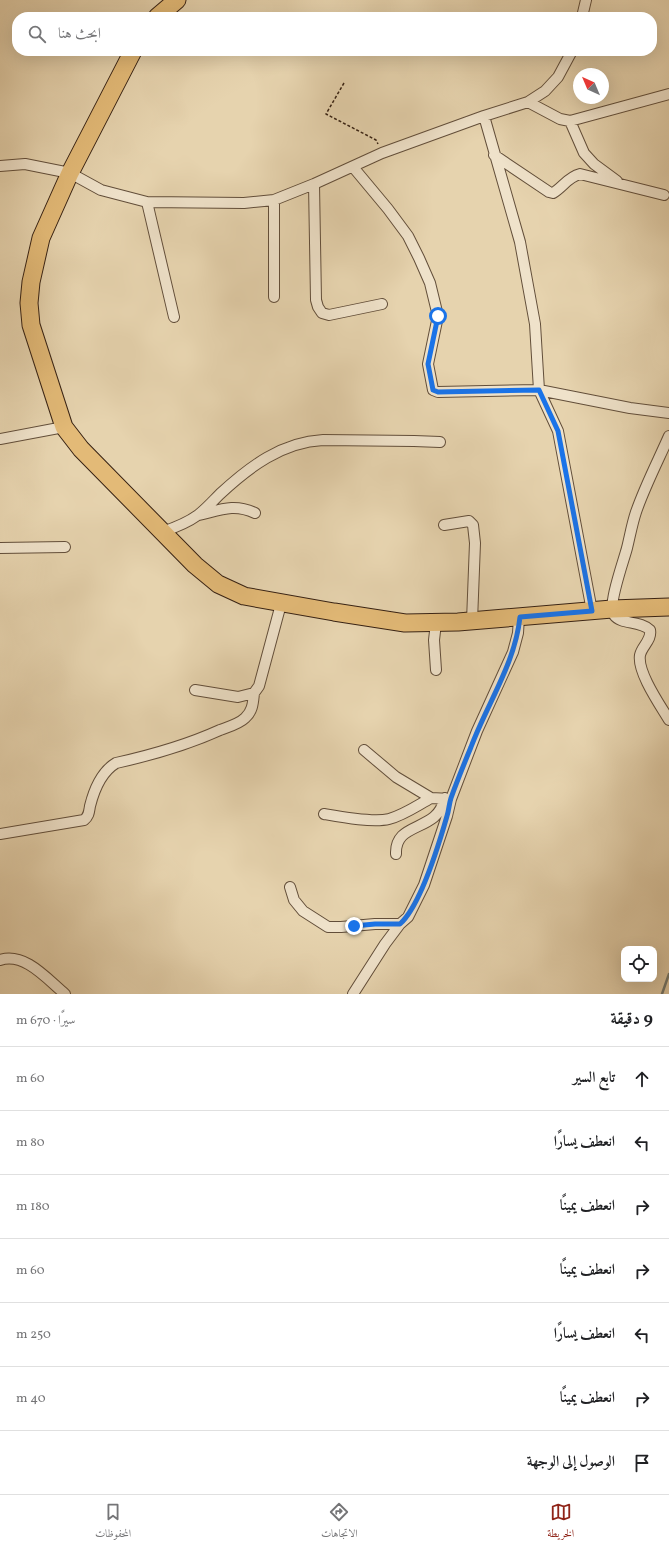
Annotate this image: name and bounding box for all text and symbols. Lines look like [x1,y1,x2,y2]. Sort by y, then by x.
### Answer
search box [12,12,657,56]
icon: search [26,23,48,45]
text: ابحث هنا [58,24,101,45]
north arrow [573,68,609,104]
route start [429,307,447,325]
route end [345,917,363,935]
map controls [621,946,657,982]
button: locate [621,946,657,982]
text: 9 دقيقة [611,1008,653,1031]
text: سيرًا · 670 m [16,1012,75,1030]
text: تابع السير [573,1068,615,1089]
icon: ahead [631,1068,653,1090]
text: 60 m [16,1070,45,1088]
text: انعطف يسارًا [554,1132,615,1153]
icon: left [631,1132,653,1154]
text: 80 m [16,1134,45,1152]
text: انعطف يمينًا [560,1196,615,1217]
icon: right [631,1196,653,1218]
text: 180 m [16,1198,50,1216]
text: انعطف يمينًا [560,1260,615,1281]
icon: right [631,1260,653,1282]
text: 60 m [16,1262,45,1280]
text: انعطف يسارًا [554,1324,615,1345]
icon: left [631,1324,653,1346]
text: 250 m [16,1326,51,1344]
text: انعطف يمينًا [560,1388,615,1409]
icon: right [631,1388,653,1410]
text: 40 m [16,1390,45,1408]
text: الوصول إلى الوجهة [527,1452,615,1473]
icon: arrive [631,1452,653,1474]
tab: المحفوظات [95,1501,131,1544]
tab: الاتجاهات [321,1501,358,1544]
tab: الخريطة [547,1501,574,1544]

